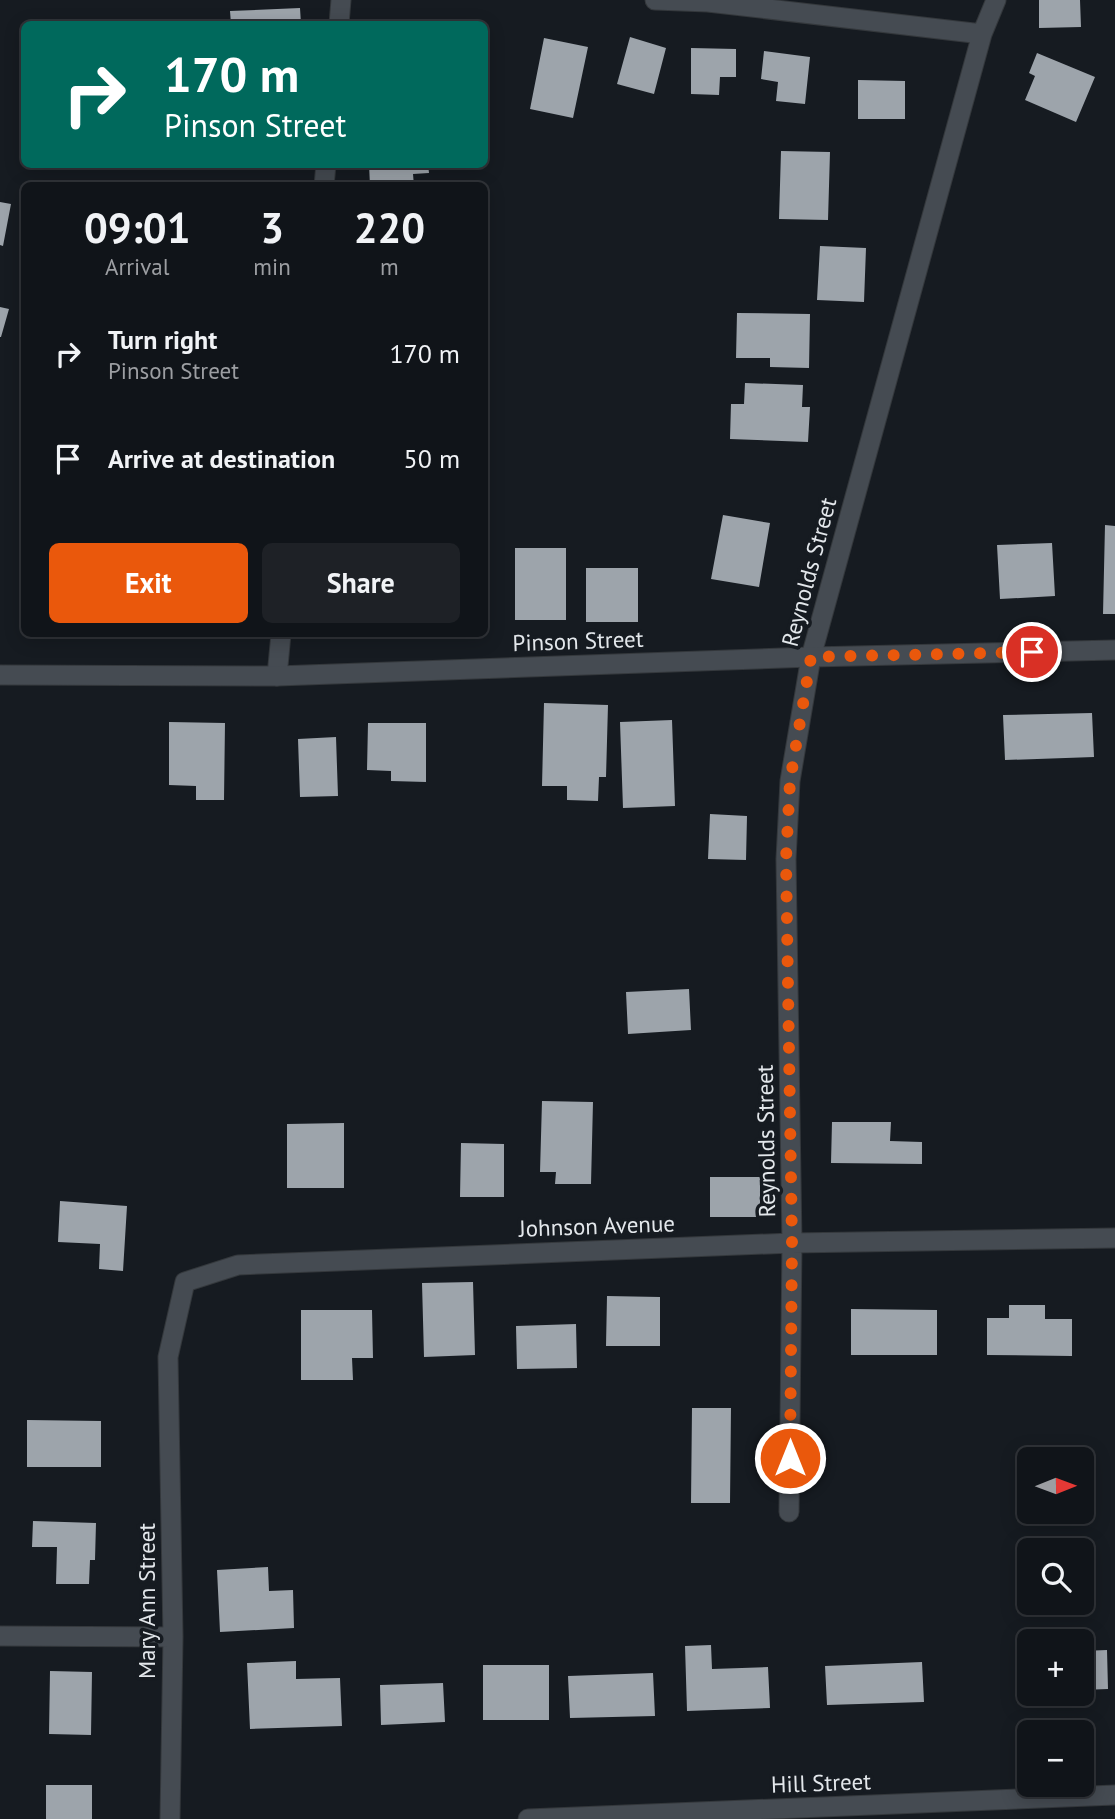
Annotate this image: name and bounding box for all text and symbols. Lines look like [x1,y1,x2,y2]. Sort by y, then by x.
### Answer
text: 170 m [164,42,299,106]
icon: right [49,49,140,140]
text: Pinson Street [164,104,346,146]
text: 09:01 [84,200,190,255]
text: 3 [260,200,284,255]
text: 220 [354,200,425,255]
text: Arrival [105,252,169,281]
text: min [253,252,291,281]
text: m [380,252,399,281]
text: Turn right [108,323,217,356]
icon: right [49,335,87,373]
text: 170 m [389,337,460,370]
text: Pinson Street [108,356,239,385]
icon: arrive [49,440,87,478]
text: Arrive at destination [108,442,335,475]
text: 50 m [404,442,460,475]
street label: Reynolds Street [775,494,842,650]
button: Exit [49,543,248,623]
button: Share [262,543,460,623]
pin [1002,622,1062,682]
street label: Pinson Street [512,624,644,657]
icon: arrive [1013,633,1051,671]
street label: Reynolds Street [750,1064,781,1218]
street label: Johnson Avenue [518,1208,675,1243]
position arrow [753,1421,827,1495]
north arrow [1017,1447,1094,1524]
map controls [1017,1447,1094,1797]
street label: Mary Ann Street [132,1523,161,1679]
button: search [1017,1538,1094,1615]
button: + [1017,1629,1094,1706]
button: − [1017,1720,1094,1797]
street label: Hill Street [771,1766,872,1799]

